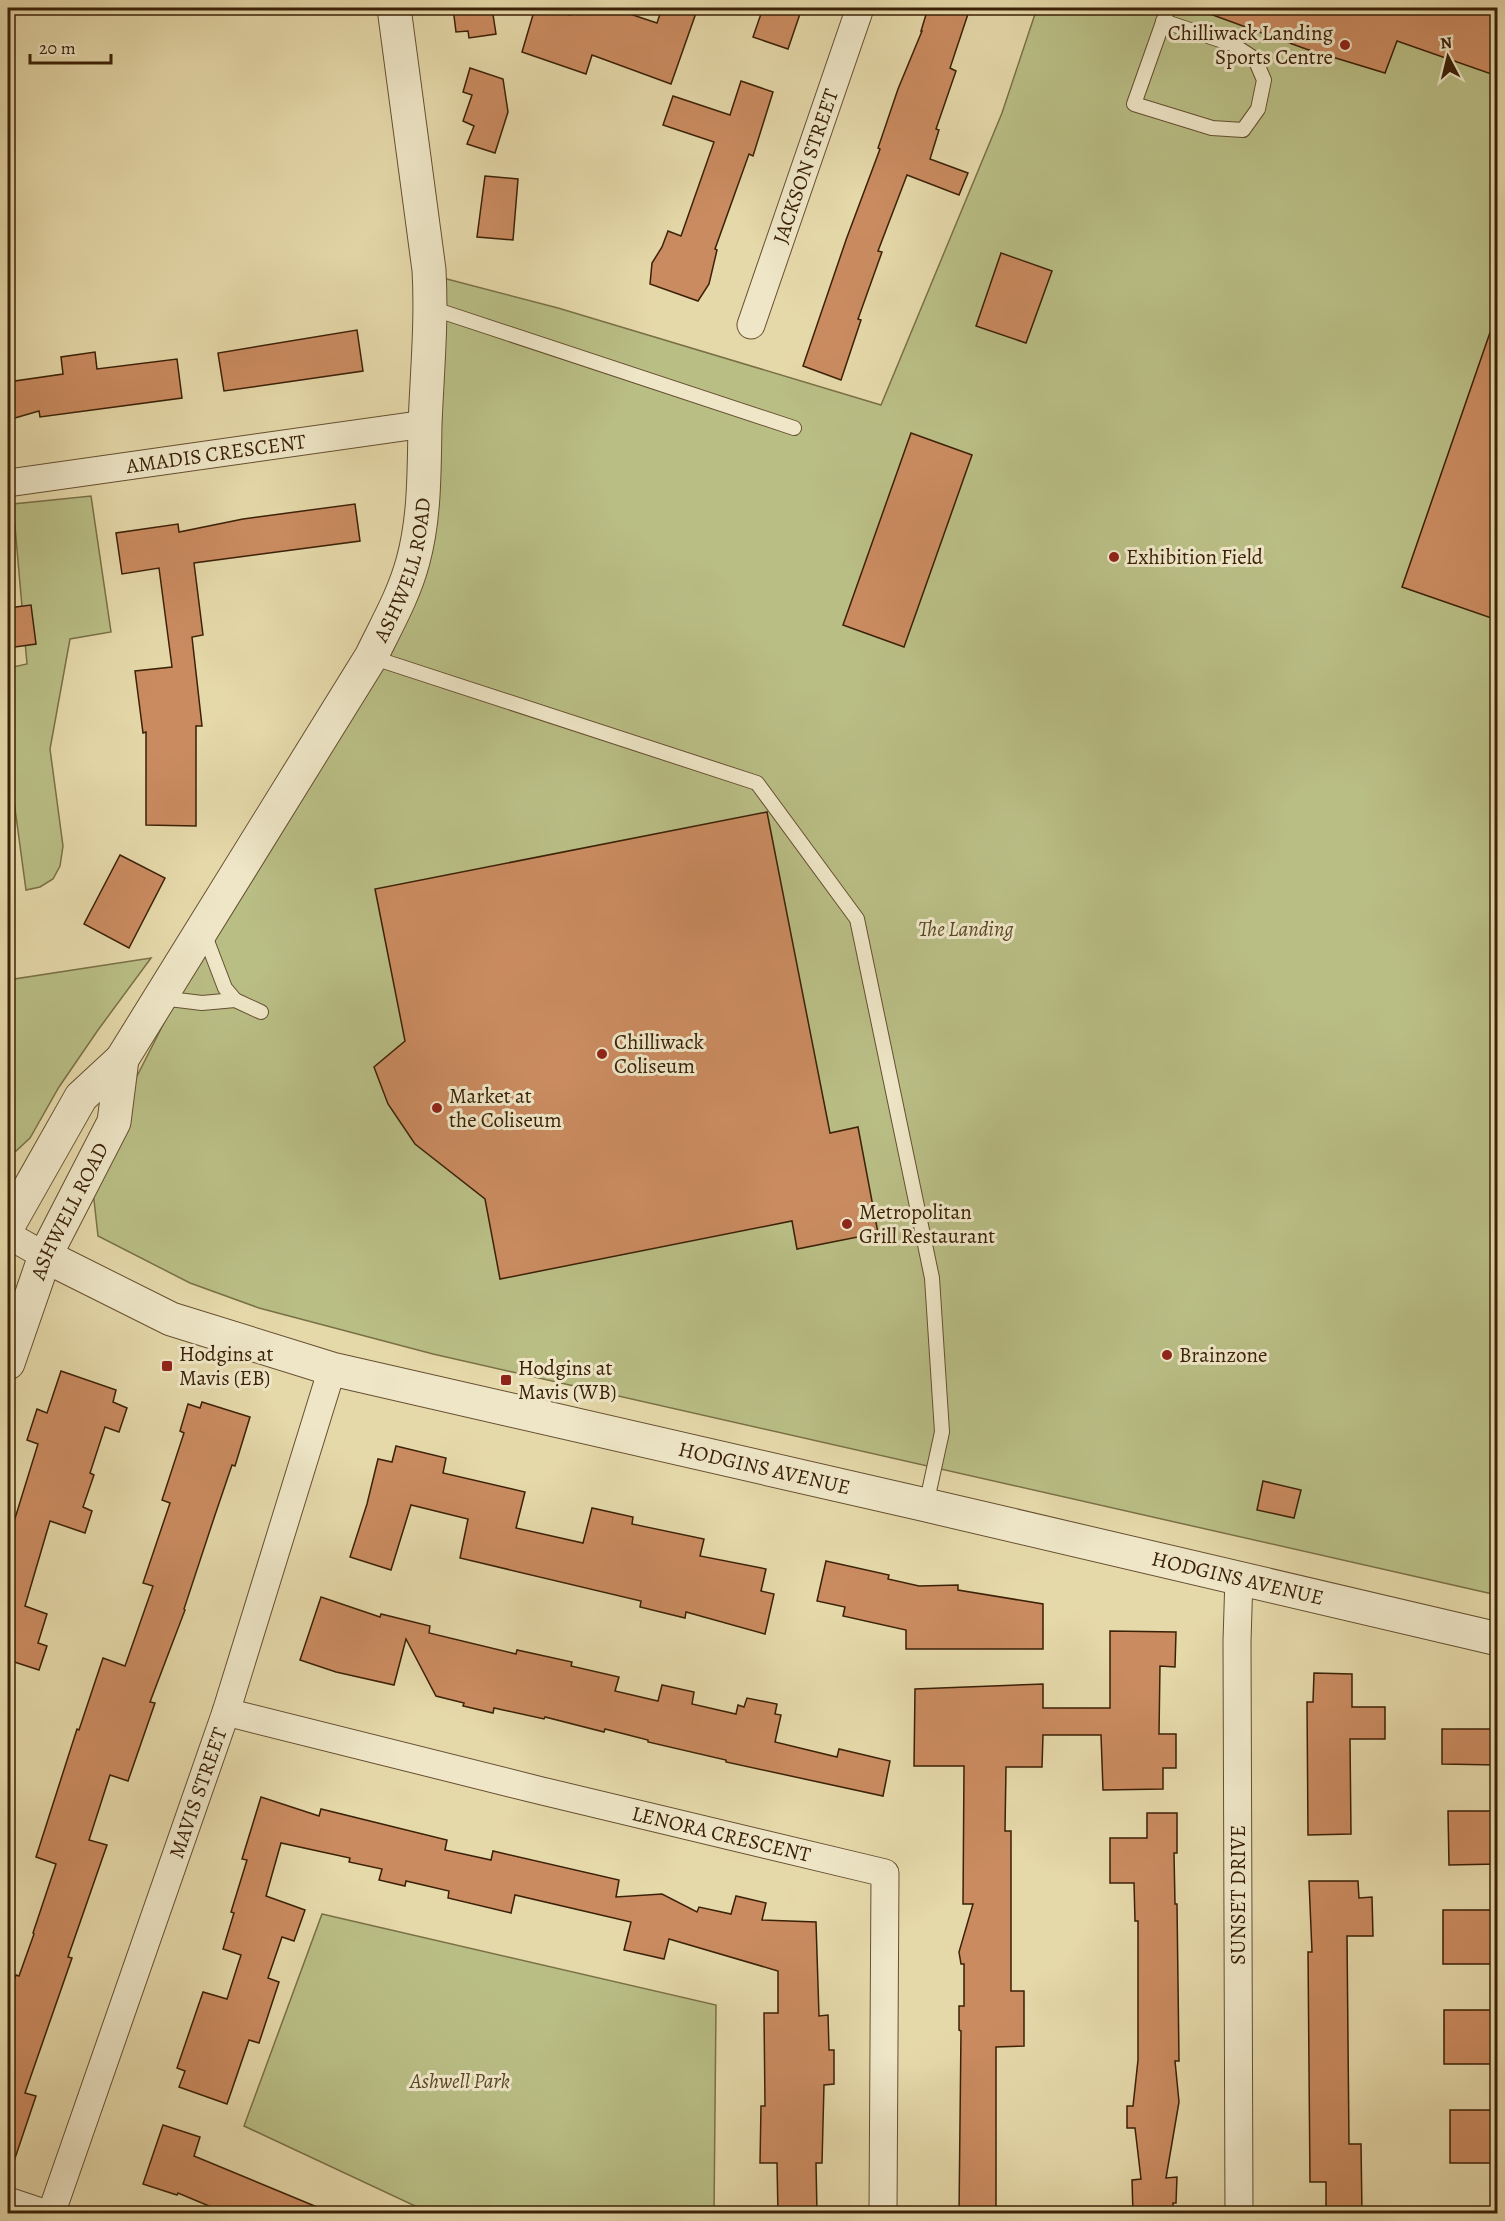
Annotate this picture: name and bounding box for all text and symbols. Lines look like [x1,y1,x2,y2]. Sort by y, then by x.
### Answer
place label: Chilliwack Landing Sports Centre [1168,19,1333,71]
scale bar [30,27,111,65]
north arrow [1418,27,1478,87]
text: N [1439,31,1454,55]
text: 20 m [39,36,76,60]
marker: Chilliwack Landing Sports Centre [1338,38,1352,52]
street label: JACKSON STREET [766,85,845,247]
street label: AMADIS CRESCENT [123,427,308,480]
street label: ASHWELL ROAD [366,497,437,647]
place label: Exhibition Field [1126,543,1264,571]
marker: Exhibition Field [1107,550,1121,564]
park label: The Landing [918,915,1014,943]
place label: Chilliwack Coliseum [614,1028,705,1080]
marker: Chilliwack Coliseum [595,1047,609,1061]
place label: Market at the Coliseum [449,1082,562,1134]
marker: Market at the Coliseum [430,1101,444,1115]
street label: ASHWELL ROAD [23,1138,115,1285]
place label: Metropolitan Grill Restaurant [859,1198,995,1250]
marker: Metropolitan Grill Restaurant [840,1217,854,1231]
place label: Hodgins at Mavis (EB) [179,1340,273,1392]
place label: Brainzone [1179,1341,1267,1369]
marker: Brainzone [1160,1348,1174,1362]
place label: Hodgins at Mavis (WB) [518,1354,616,1406]
marker: Hodgins at Mavis (EB) [160,1359,174,1373]
marker: Hodgins at Mavis (WB) [499,1373,513,1387]
street label: HODGINS AVENUE [676,1435,853,1501]
street label: HODGINS AVENUE [1149,1544,1326,1612]
street label: MAVIS STREET [162,1723,234,1862]
street label: LENORA CRESCENT [629,1799,814,1869]
street label: SUNSET DRIVE [1224,1825,1252,1965]
park label: Ashwell Park [409,2067,510,2095]

